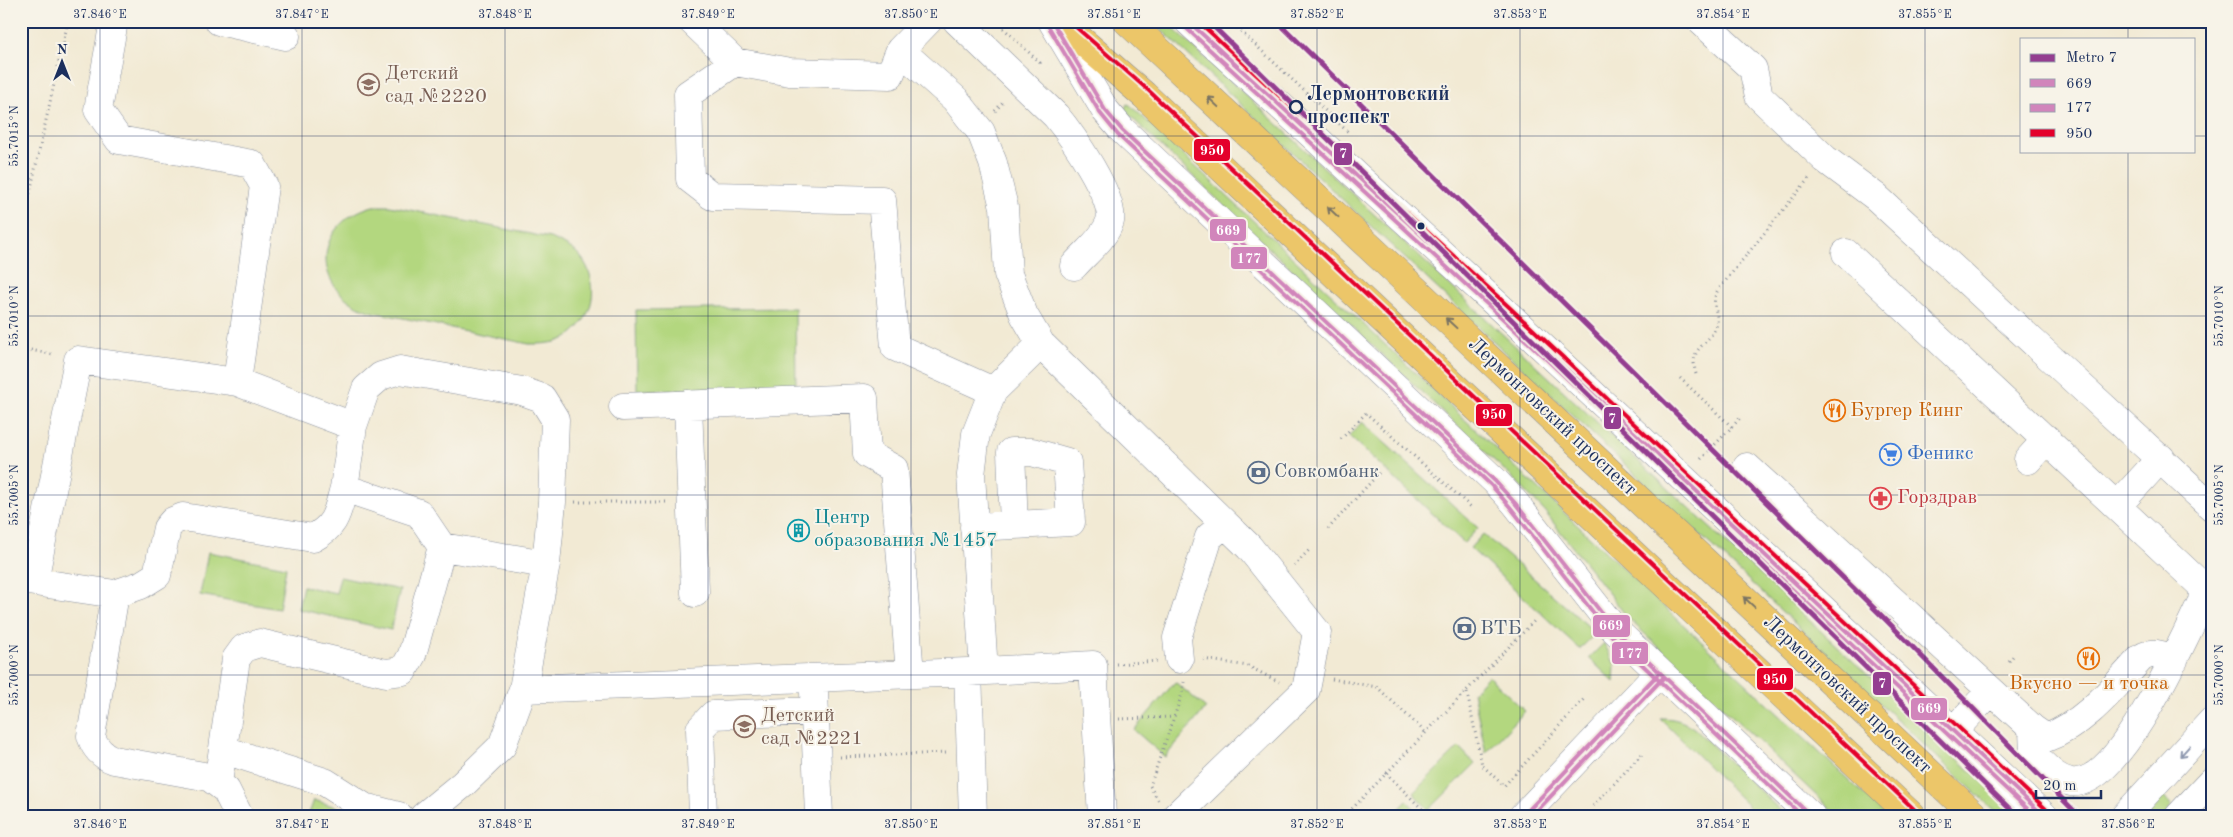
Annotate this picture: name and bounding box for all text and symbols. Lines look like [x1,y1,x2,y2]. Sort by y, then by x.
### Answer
text: 37.850°E [884,8,938,21]
text: 37.851°E [1087,8,1141,21]
text: 37.852°E [1290,8,1344,21]
text: 37.853°E [1493,8,1547,21]
text: 37.854°E [1696,8,1750,21]
text: 37.855°E [1898,8,1952,21]
text: 37.846°E [73,9,127,21]
text: 37.847°E [275,9,329,21]
text: 37.848°E [478,9,532,21]
text: 37.849°E [681,9,735,21]
north arrow [38,38,88,88]
legend [2020,38,2196,152]
text: N [57,43,68,57]
text: Metro 7 [2066,51,2117,66]
place label: Детский сад №2220 [385,64,487,107]
school or university icon: Детский сад №2220 [357,73,381,97]
text: 669 [2066,77,2092,92]
place label: Лермонтовский проспект [1307,85,1450,128]
one-way arrow [1207,96,1220,108]
marker: Лермонтовский проспект [1289,100,1303,114]
text: 177 [2066,101,2092,116]
text: 55.7015°N [8,105,21,167]
text: 950 [2066,127,2092,142]
line badge: 950 [1193,138,1231,162]
line badge: 7 [1333,142,1353,166]
text: 950 [1200,144,1224,158]
text: 7 [1339,147,1347,161]
one-way arrow [1326,206,1339,218]
line badge: 669 [1209,218,1247,242]
unlabelled marker [1416,221,1426,231]
text: 669 [1216,224,1240,238]
line badge: 177 [1230,246,1268,270]
text: 177 [1237,252,1261,266]
text: 55.7010°N [8,285,21,347]
text: 55.7010°N [2213,285,2226,347]
one-way arrow [1445,317,1458,329]
street label: Лермонтовский проспект [1464,334,1640,500]
restaurant icon: Бургер Кинг [1822,399,1846,423]
place label: Бургер Кинг [1850,401,1963,421]
line badge: 950 [1475,403,1513,427]
line badge: 7 [1603,406,1622,430]
text: 950 [1482,408,1506,422]
text: 7 [1608,412,1616,426]
supermarket icon: Феникс [1879,442,1903,466]
place label: Феникс [1907,444,1974,464]
bank icon: Совкомбанк [1246,460,1270,484]
place label: Совкомбанк [1274,462,1379,482]
text: 55.7005°N [8,464,21,526]
text: 55.7005°N [2213,464,2226,526]
pharmacy icon: Горздрав [1869,486,1893,510]
place label: Горздрав [1897,488,1977,508]
place label: Центр образования №1457 [814,508,998,551]
building icon: Центр образования №1457 [786,518,810,542]
one-way arrow [1742,596,1755,608]
street label: Лермонтовский проспект [1759,612,1935,778]
line badge: 669 [1592,614,1631,638]
bank icon: ВТБ [1452,617,1476,641]
place label: ВТБ [1480,619,1522,639]
text: 669 [1599,619,1623,633]
line badge: 177 [1611,641,1649,665]
text: 55.7000°N [8,644,21,706]
text: 55.7000°N [2213,644,2226,706]
restaurant icon: Вкусно — и точка [2077,646,2101,670]
text: 177 [1618,647,1642,661]
line badge: 950 [1756,667,1794,691]
line badge: 7 [1872,671,1892,696]
text: 950 [1763,673,1787,687]
place label: Вкусно — и точка [2009,674,2169,694]
text: 7 [1878,677,1886,691]
line badge: 669 [1910,697,1948,721]
text: 669 [1917,702,1941,716]
place label: Детский сад №2221 [761,706,863,749]
school or university icon: Детский сад №2221 [733,715,757,739]
one-way arrow [2179,744,2191,757]
scale bar [2036,767,2100,799]
text: 20 m [2043,779,2077,794]
text: 37.850°E [884,818,938,831]
text: 37.851°E [1087,818,1141,831]
text: 37.852°E [1290,818,1344,831]
text: 37.853°E [1493,818,1547,831]
text: 37.854°E [1696,818,1750,831]
text: 37.855°E [1898,818,1952,831]
text: 37.856°E [2101,818,2155,831]
text: 37.846°E [73,819,127,831]
text: 37.847°E [275,819,329,831]
text: 37.848°E [478,819,532,831]
text: 37.849°E [681,819,735,831]

